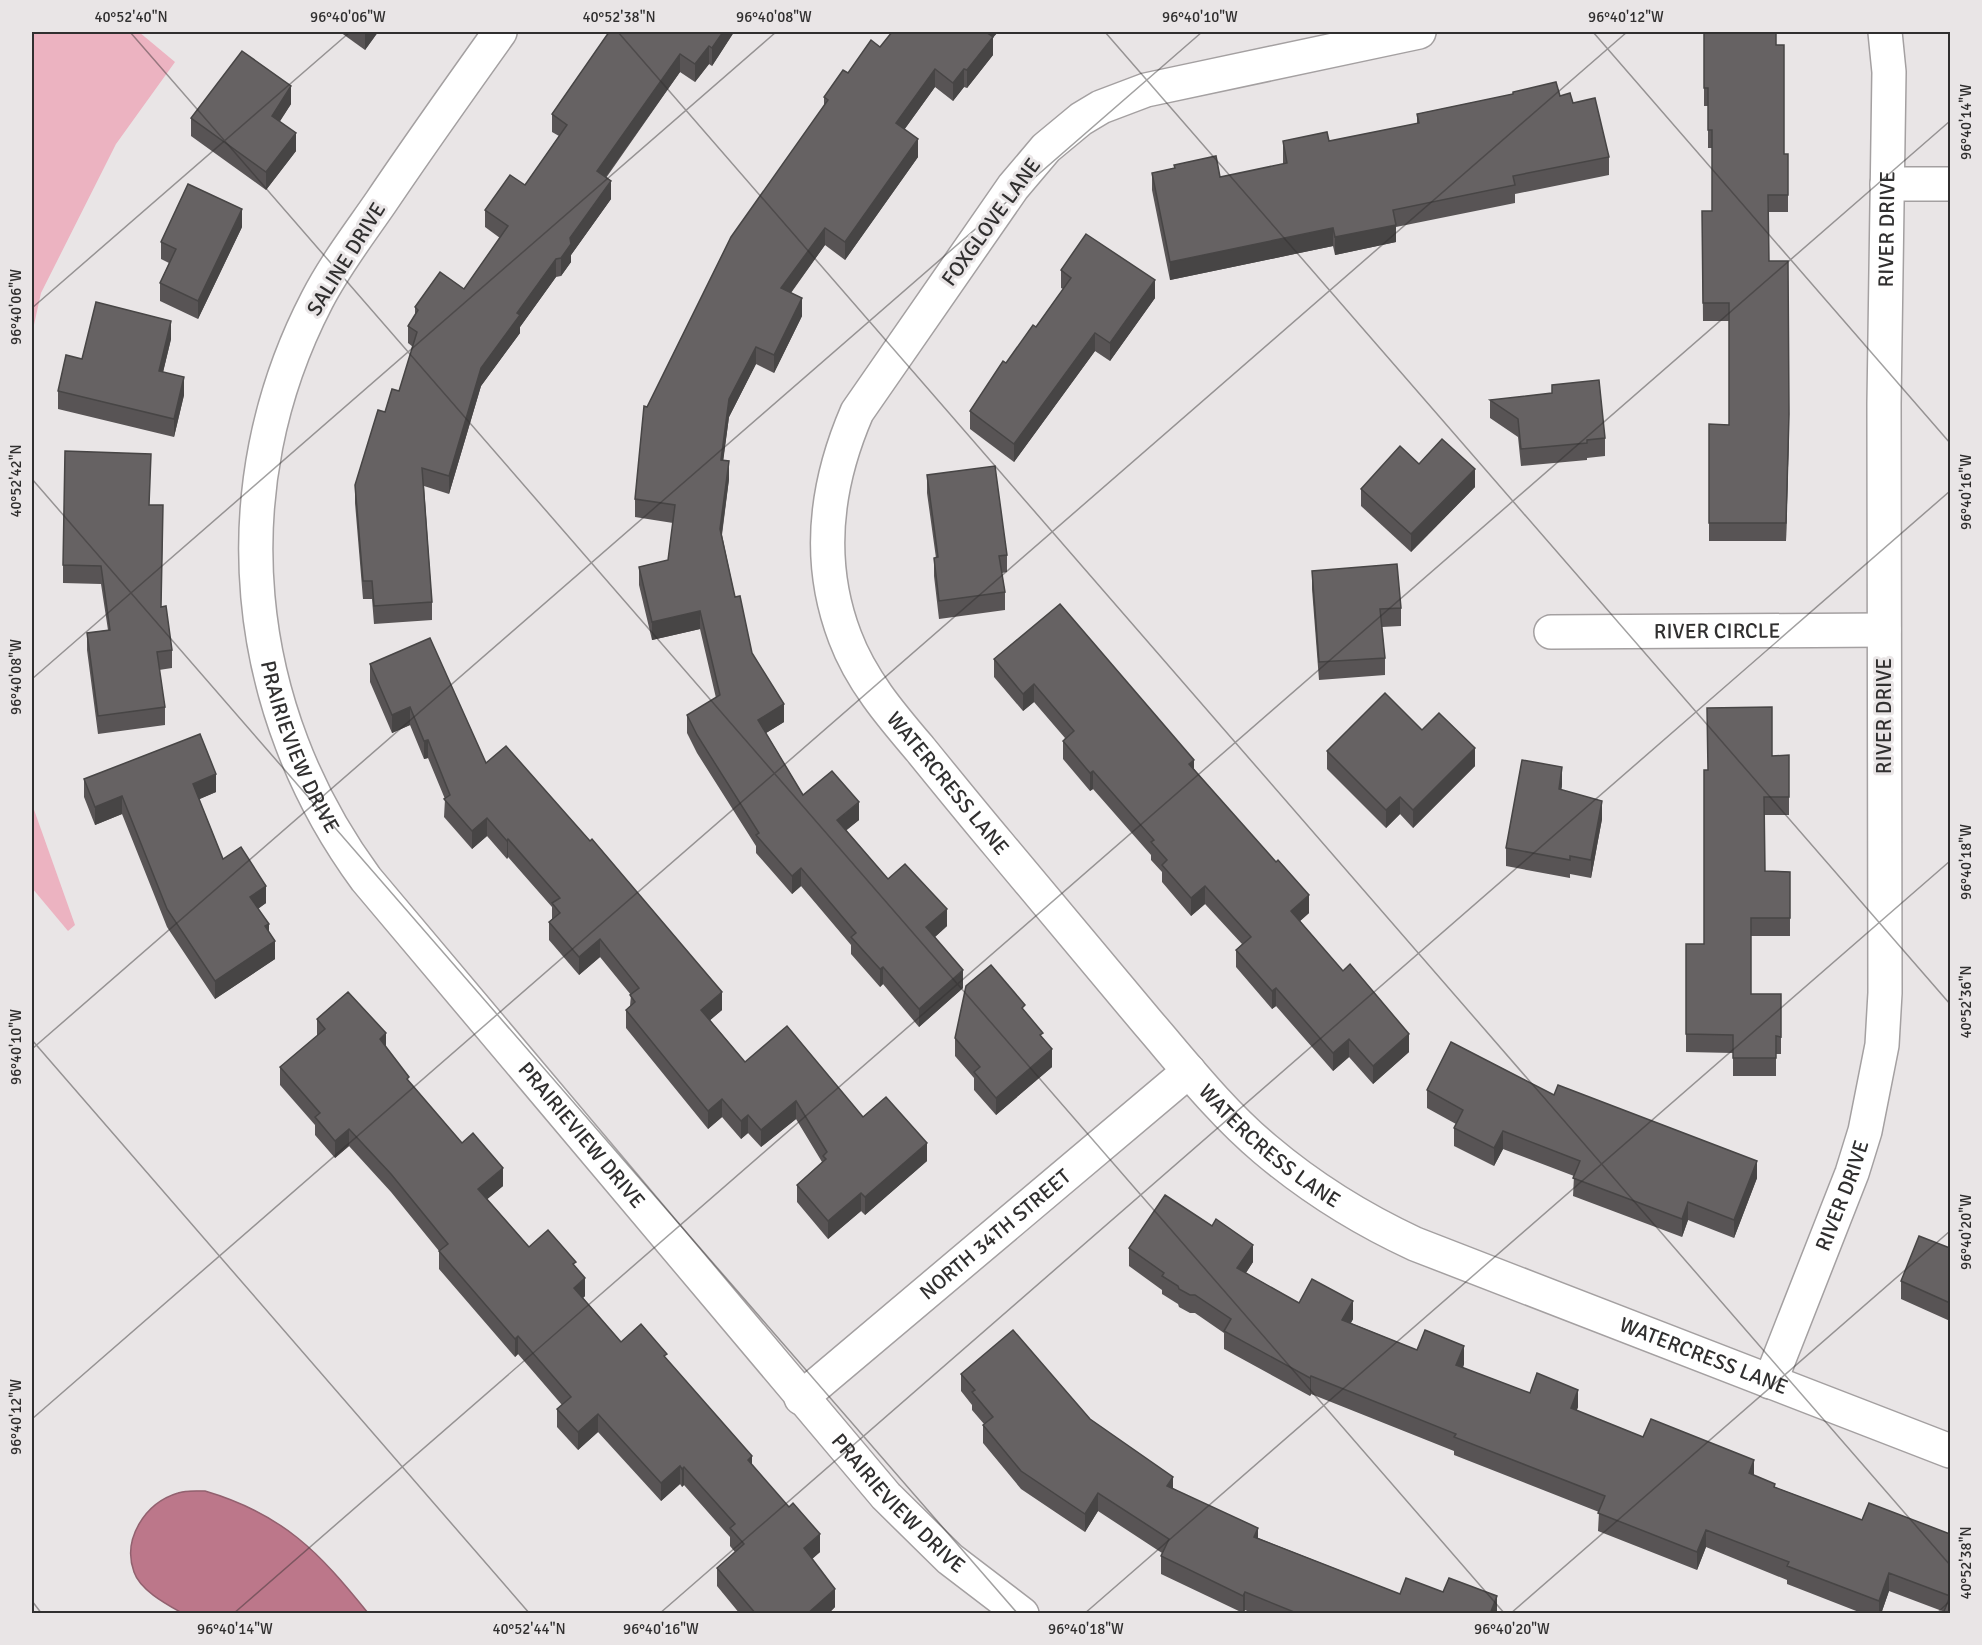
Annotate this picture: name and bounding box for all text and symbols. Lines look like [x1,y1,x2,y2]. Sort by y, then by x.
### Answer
text: 40°52'40"N [94,8,168,26]
text: 96°40'06"W [310,8,386,26]
text: 40°52'38"N [582,8,656,26]
text: 96°40'08"W [736,8,812,26]
text: 96°40'10"W [1162,8,1238,26]
text: 96°40'12"W [1588,8,1664,26]
text: 96°40'14"W [1957,84,1975,160]
street label: FOXGLOVE LANE [936,153,1046,291]
street label: RIVER DRIVE [1873,171,1901,288]
street label: SALINE DRIVE [301,198,391,320]
text: 96°40'06"W [7,269,25,345]
text: 40°52'42"N [7,444,25,518]
text: 96°40'16"W [1957,454,1975,530]
street label: RIVER CIRCLE [1654,618,1780,644]
text: 96°40'08"W [7,639,25,715]
street label: PRAIRIEVIEW DRIVE [255,658,345,837]
street label: RIVER DRIVE [1871,658,1897,774]
street label: WATERCRESS LANE [881,706,1015,860]
text: 96°40'18"W [1957,824,1975,900]
text: 40°52'36"N [1957,965,1975,1039]
text: 96°40'10"W [7,1009,25,1085]
street label: PRAIRIEVIEW DRIVE [513,1057,651,1213]
street label: WATERCRESS LANE [1193,1079,1345,1214]
street label: RIVER DRIVE [1810,1137,1874,1255]
street label: NORTH 34TH STREET [914,1163,1077,1305]
text: 96°40'20"W [1957,1194,1975,1270]
street label: WATERCRESS LANE [1616,1311,1792,1400]
text: 96°40'12"W [7,1379,25,1455]
street label: PRAIRIEVIEW DRIVE [826,1428,970,1579]
text: 40°52'38"N [1957,1526,1975,1600]
text: 96°40'14"W [197,1620,273,1638]
text: 40°52'44"N [492,1620,566,1638]
text: 96°40'16"W [623,1620,699,1638]
text: 96°40'18"W [1048,1620,1124,1638]
text: 96°40'20"W [1474,1620,1550,1638]

